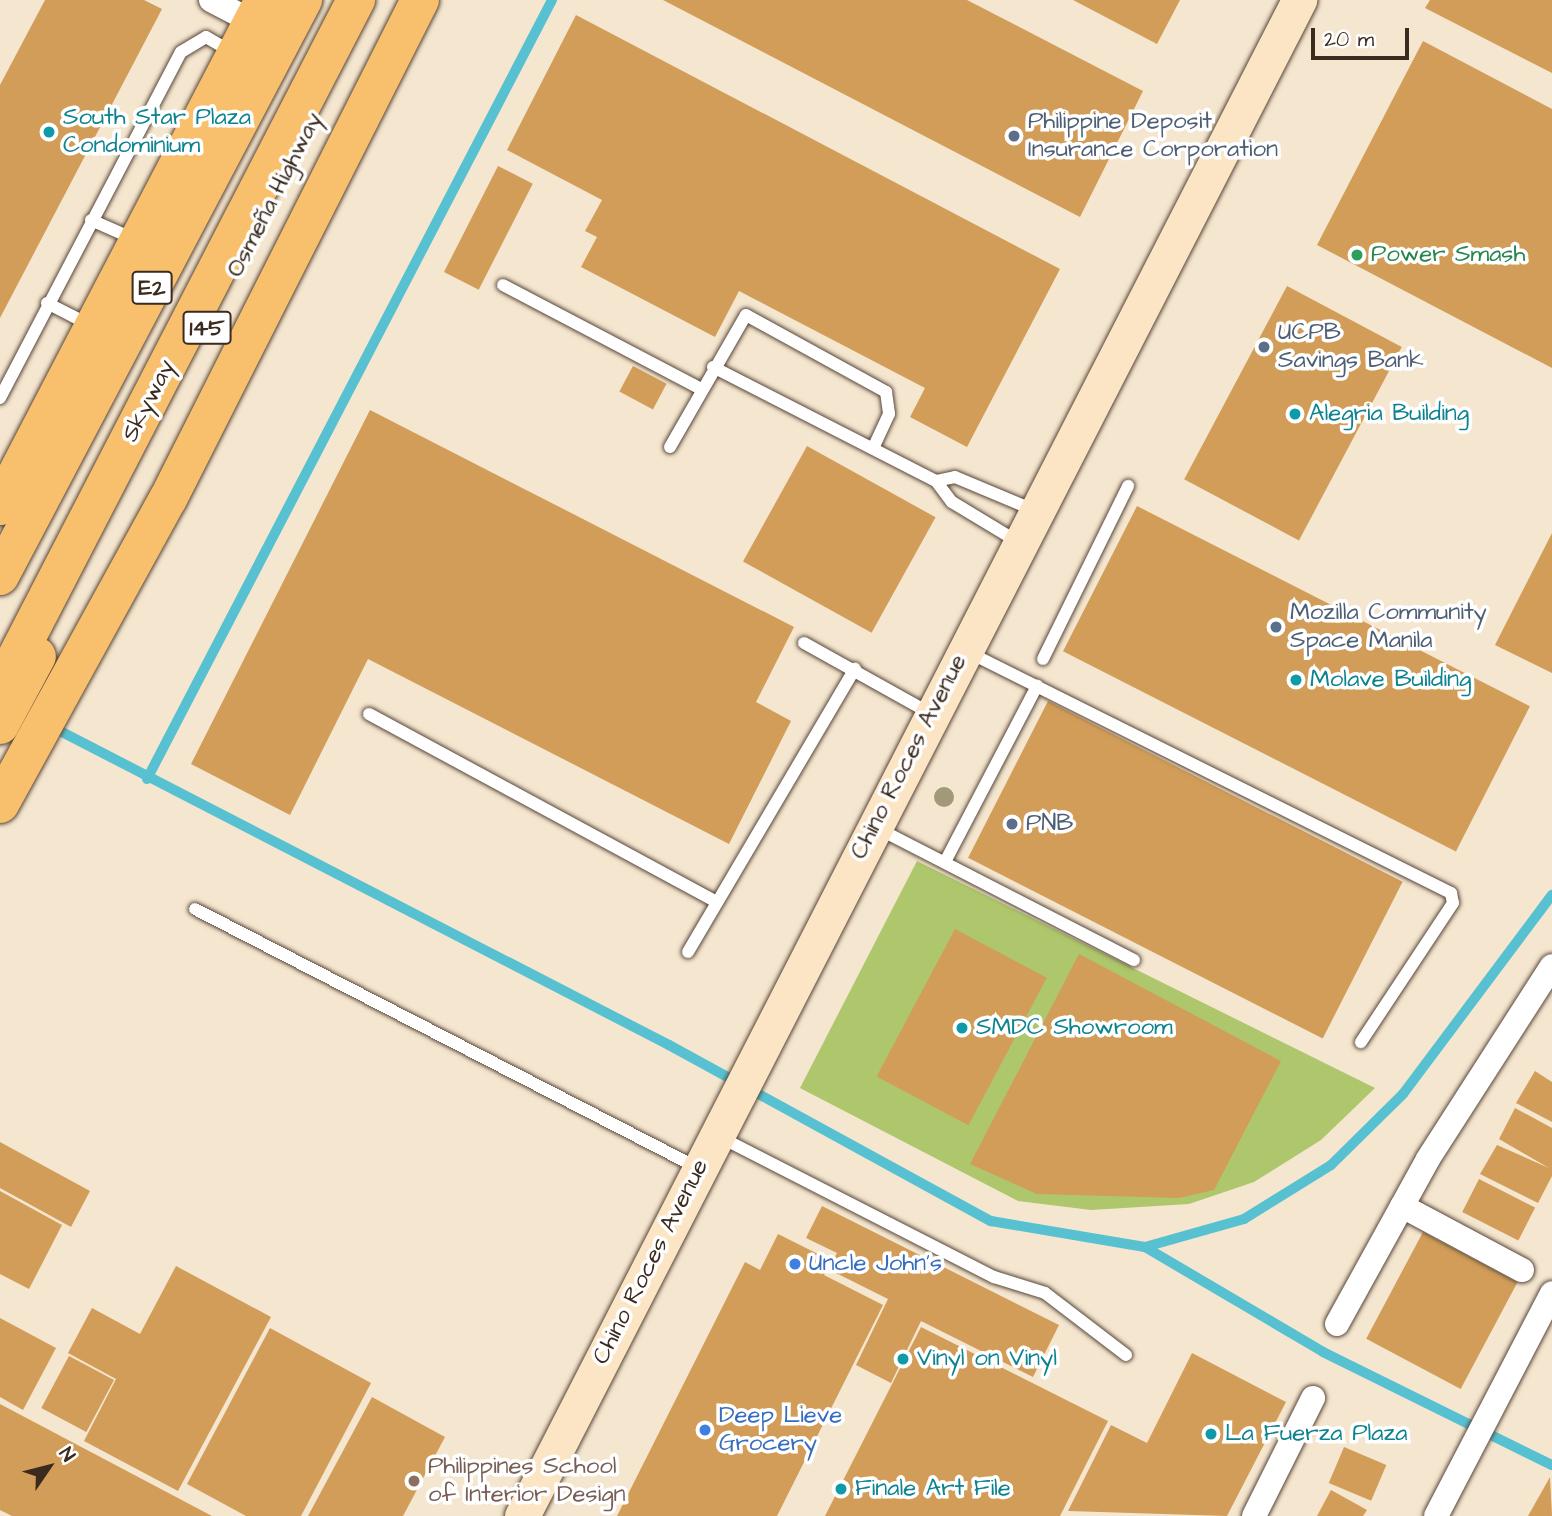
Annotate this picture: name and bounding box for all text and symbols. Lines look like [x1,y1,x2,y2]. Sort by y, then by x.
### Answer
scale bar [1314,14,1412,58]
text: 20 m [1324,25,1374,54]
place label: South Star Plaza Condominium [63,104,251,160]
street label: Osmeña Highway [221,108,329,282]
place label: Philippine Deposit Insurance Corporation [1028,108,1278,164]
marker: South Star Plaza Condominium [41,124,57,140]
marker: Philippine Deposit Insurance Corporation [1006,128,1022,144]
place label: Power Smash [1371,241,1525,269]
marker: Power Smash [1349,247,1365,263]
road number: E2 [131,268,173,308]
road number: 145 [182,308,232,348]
place label: UCPB Savings Bank [1278,319,1424,375]
marker: UCPB Savings Bank [1256,339,1272,355]
street label: Skyway [116,355,182,447]
place label: Alegria Building [1309,400,1469,428]
marker: Alegria Building [1287,406,1303,422]
place label: Mozilla Community Space Manila [1290,599,1487,655]
marker: Mozilla Community Space Manila [1268,619,1284,635]
street label: Chino Roces Avenue [845,650,973,864]
place label: Molave Building [1310,666,1471,694]
marker: Molave Building [1288,672,1304,688]
place label: PNB [1026,810,1073,838]
marker: PNB [1004,816,1020,832]
place label: SMDC Showroom [976,1014,1173,1042]
marker: SMDC Showroom [954,1020,970,1036]
street label: Chino Roces Avenue [587,1155,715,1369]
place label: Uncle John's [809,1250,942,1278]
marker: Uncle John's [787,1256,803,1272]
place label: Vinyl on Vinyl [917,1345,1057,1373]
marker: Vinyl on Vinyl [895,1351,911,1367]
place label: Deep Lieve Grocery [719,1402,842,1458]
place label: La Fuerza Plaza [1225,1420,1408,1448]
marker: Deep Lieve Grocery [697,1422,713,1438]
marker: La Fuerza Plaza [1203,1426,1219,1442]
north arrow [14,1432,84,1502]
text: N [52,1442,81,1467]
place label: Philippines School of Interior Design [428,1453,626,1509]
marker: Philippines School of Interior Design [406,1473,422,1489]
place label: Finale Art File [855,1475,1011,1503]
marker: Finale Art File [833,1481,849,1497]

